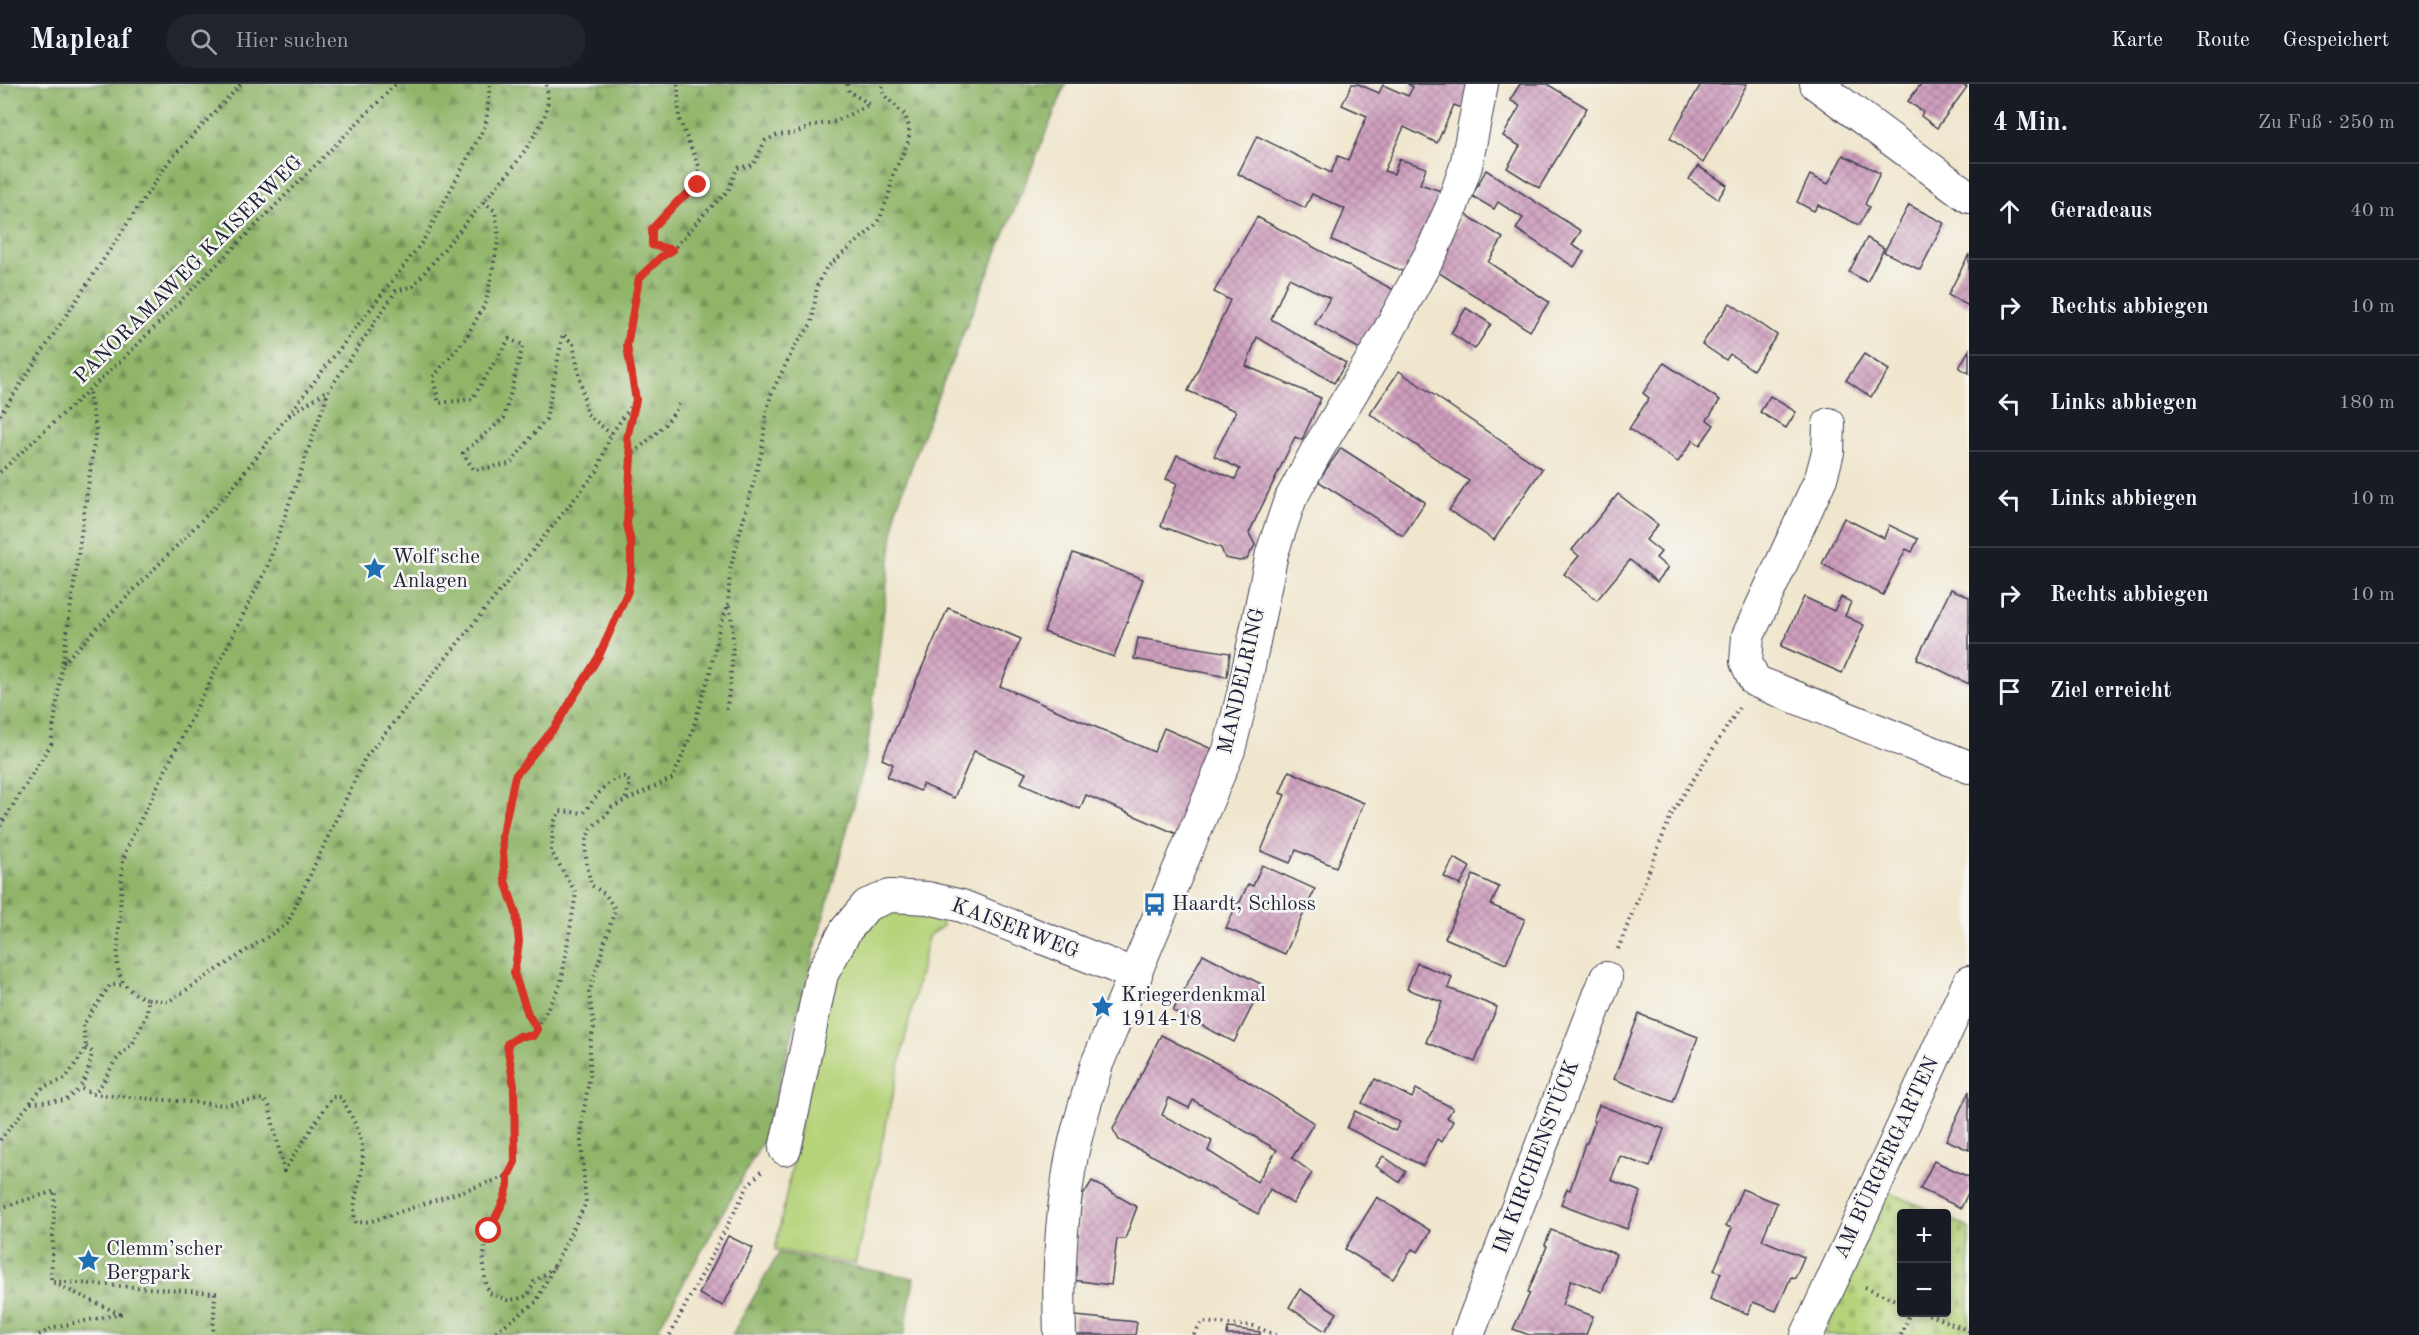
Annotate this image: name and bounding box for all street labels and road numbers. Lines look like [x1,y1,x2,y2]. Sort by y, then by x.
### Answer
street label: PANORAMAWEG KAISERWEG [71,152,307,388]
street label: MANDELRING [1215,606,1269,756]
street label: KAISERWEG [948,895,1082,963]
street label: AM BÜRGERGARTEN [1827,1052,1943,1262]
street label: IM KIRCHENSTÜCK [1487,1056,1584,1257]

